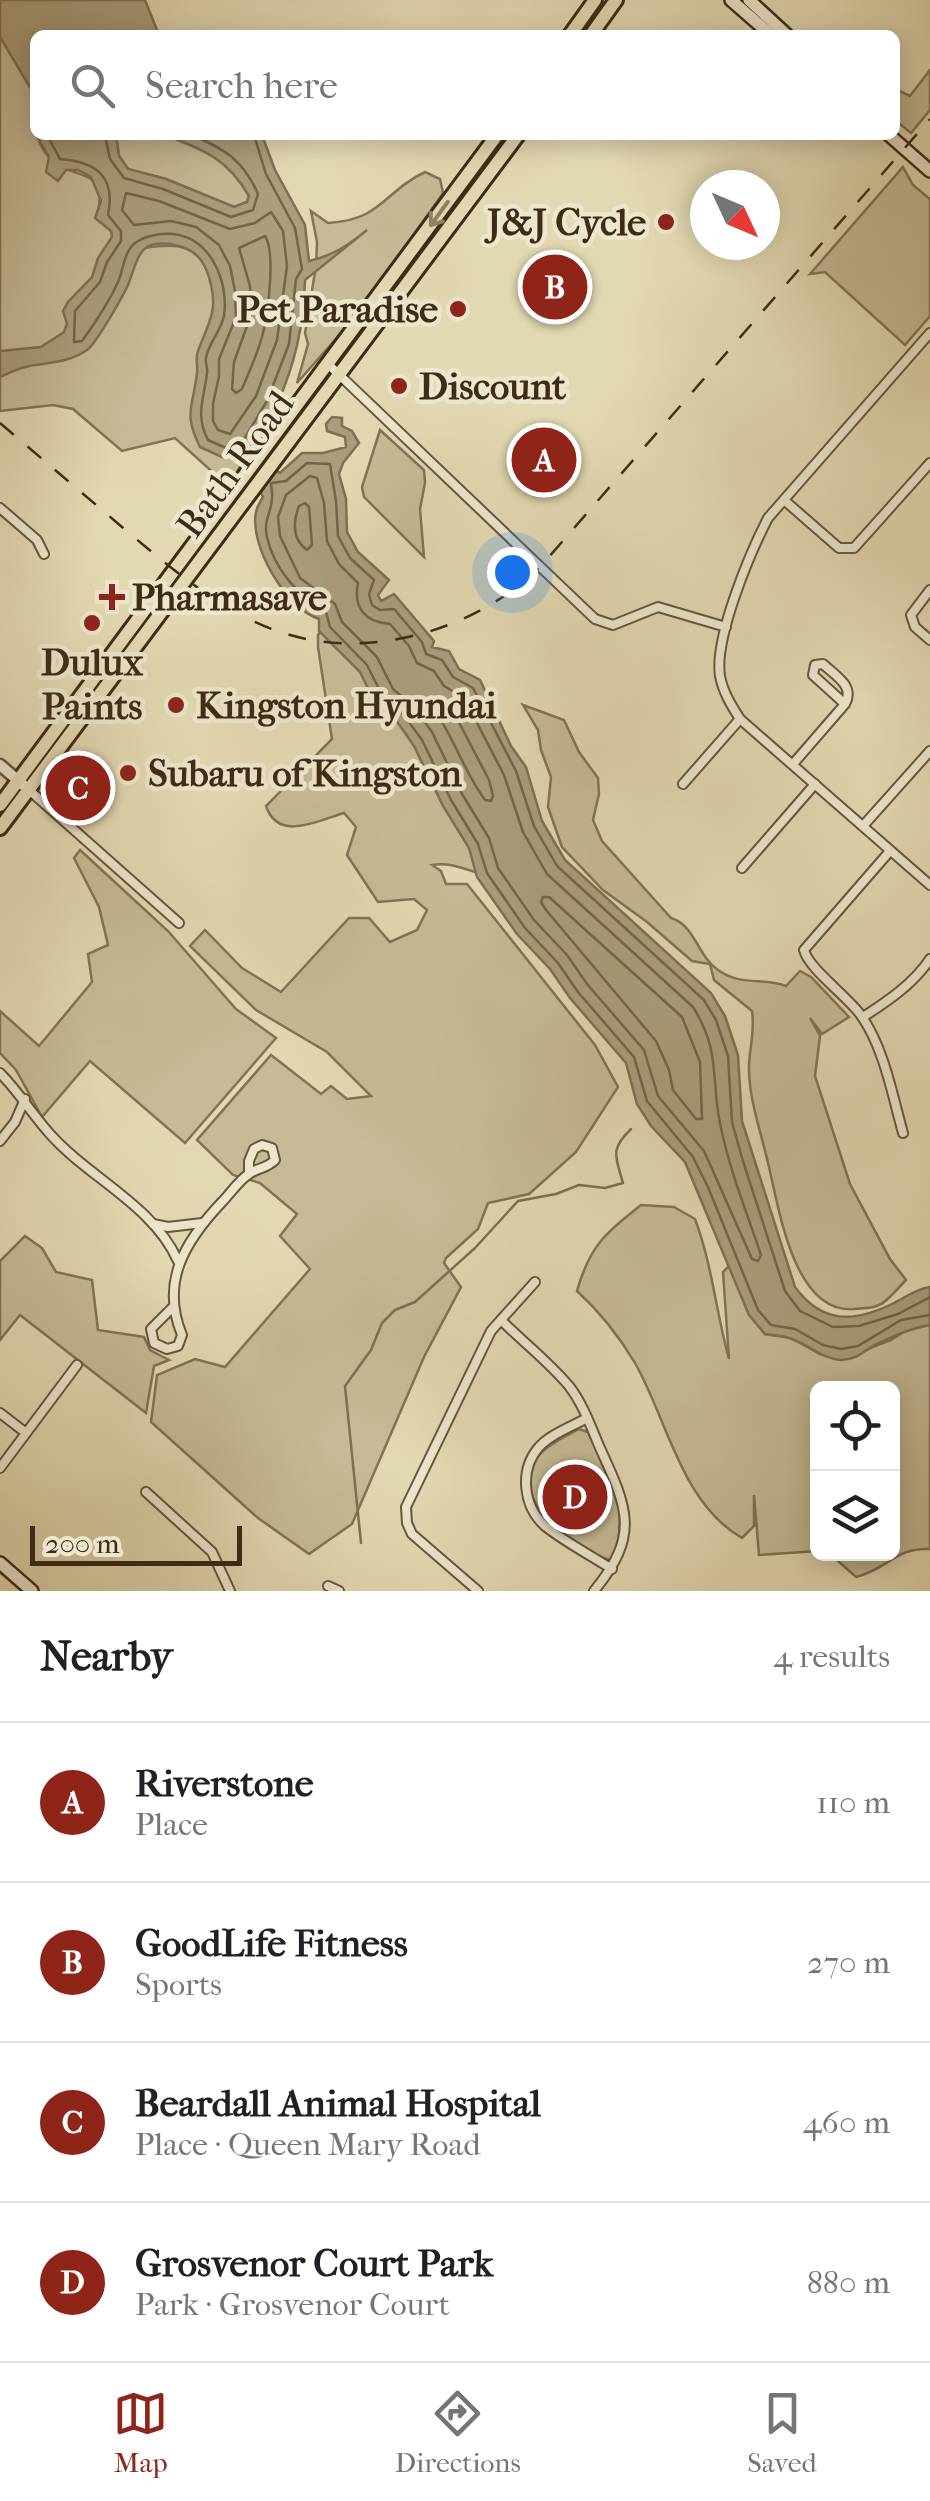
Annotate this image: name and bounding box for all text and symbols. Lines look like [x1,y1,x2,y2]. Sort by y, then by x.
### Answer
search box [30,30,900,140]
icon: search [65,58,120,113]
text: Search here [145,63,338,108]
north arrow [690,170,780,260]
one-way arrow [429,200,450,227]
place label: J&J Cycle [484,200,646,245]
marker: J&J Cycle [655,211,677,233]
pin: B [522,250,588,324]
place label: Pet Paradise [237,287,438,332]
marker: Pet Paradise [447,298,469,320]
place label: Discount [419,364,566,409]
marker: Discount [388,375,410,397]
street label: Bath Road [167,382,304,546]
pin: A [512,422,576,498]
your location [487,547,538,598]
place label: Pharmasave [132,575,327,620]
marker: Pharmasave [101,586,123,608]
marker: Dulux Paints [81,612,103,634]
place label: Dulux Paints [41,640,143,729]
place label: Kingston Hyundai [196,683,497,728]
marker: Kingston Hyundai [165,694,187,716]
pin: C [46,750,110,826]
place label: Subaru of Kingston [148,751,463,796]
marker: Subaru of Kingston [117,762,139,784]
map controls [810,1381,900,1561]
button: locate [810,1381,900,1471]
pin: D [542,1460,608,1534]
button: layers [810,1471,900,1561]
scale bar [30,1521,242,1566]
text: 200 m [45,1527,120,1560]
text: Nearby [40,1632,172,1681]
text: 4 results [773,1638,890,1675]
text: Riverstone [135,1761,314,1806]
text: A [62,1784,83,1821]
text: 110 m [816,1784,890,1821]
text: Place [135,1806,208,1843]
text: GoodLife Fitness [135,1921,408,1966]
text: B [62,1944,83,1981]
text: 270 m [807,1944,890,1981]
text: Sports [135,1966,222,2003]
text: Beardall Animal Hospital [135,2081,541,2126]
text: C [62,2104,83,2141]
text: 460 m [803,2104,890,2141]
text: Place · Queen Mary Road [135,2126,481,2163]
text: Grosvenor Court Park [135,2241,493,2286]
text: D [60,2264,85,2301]
text: 880 m [807,2264,890,2301]
text: Park · Grosvenor Court [135,2286,450,2323]
tab: Map [113,2386,168,2479]
tab: Directions [395,2386,521,2479]
tab: Saved [747,2386,817,2479]

